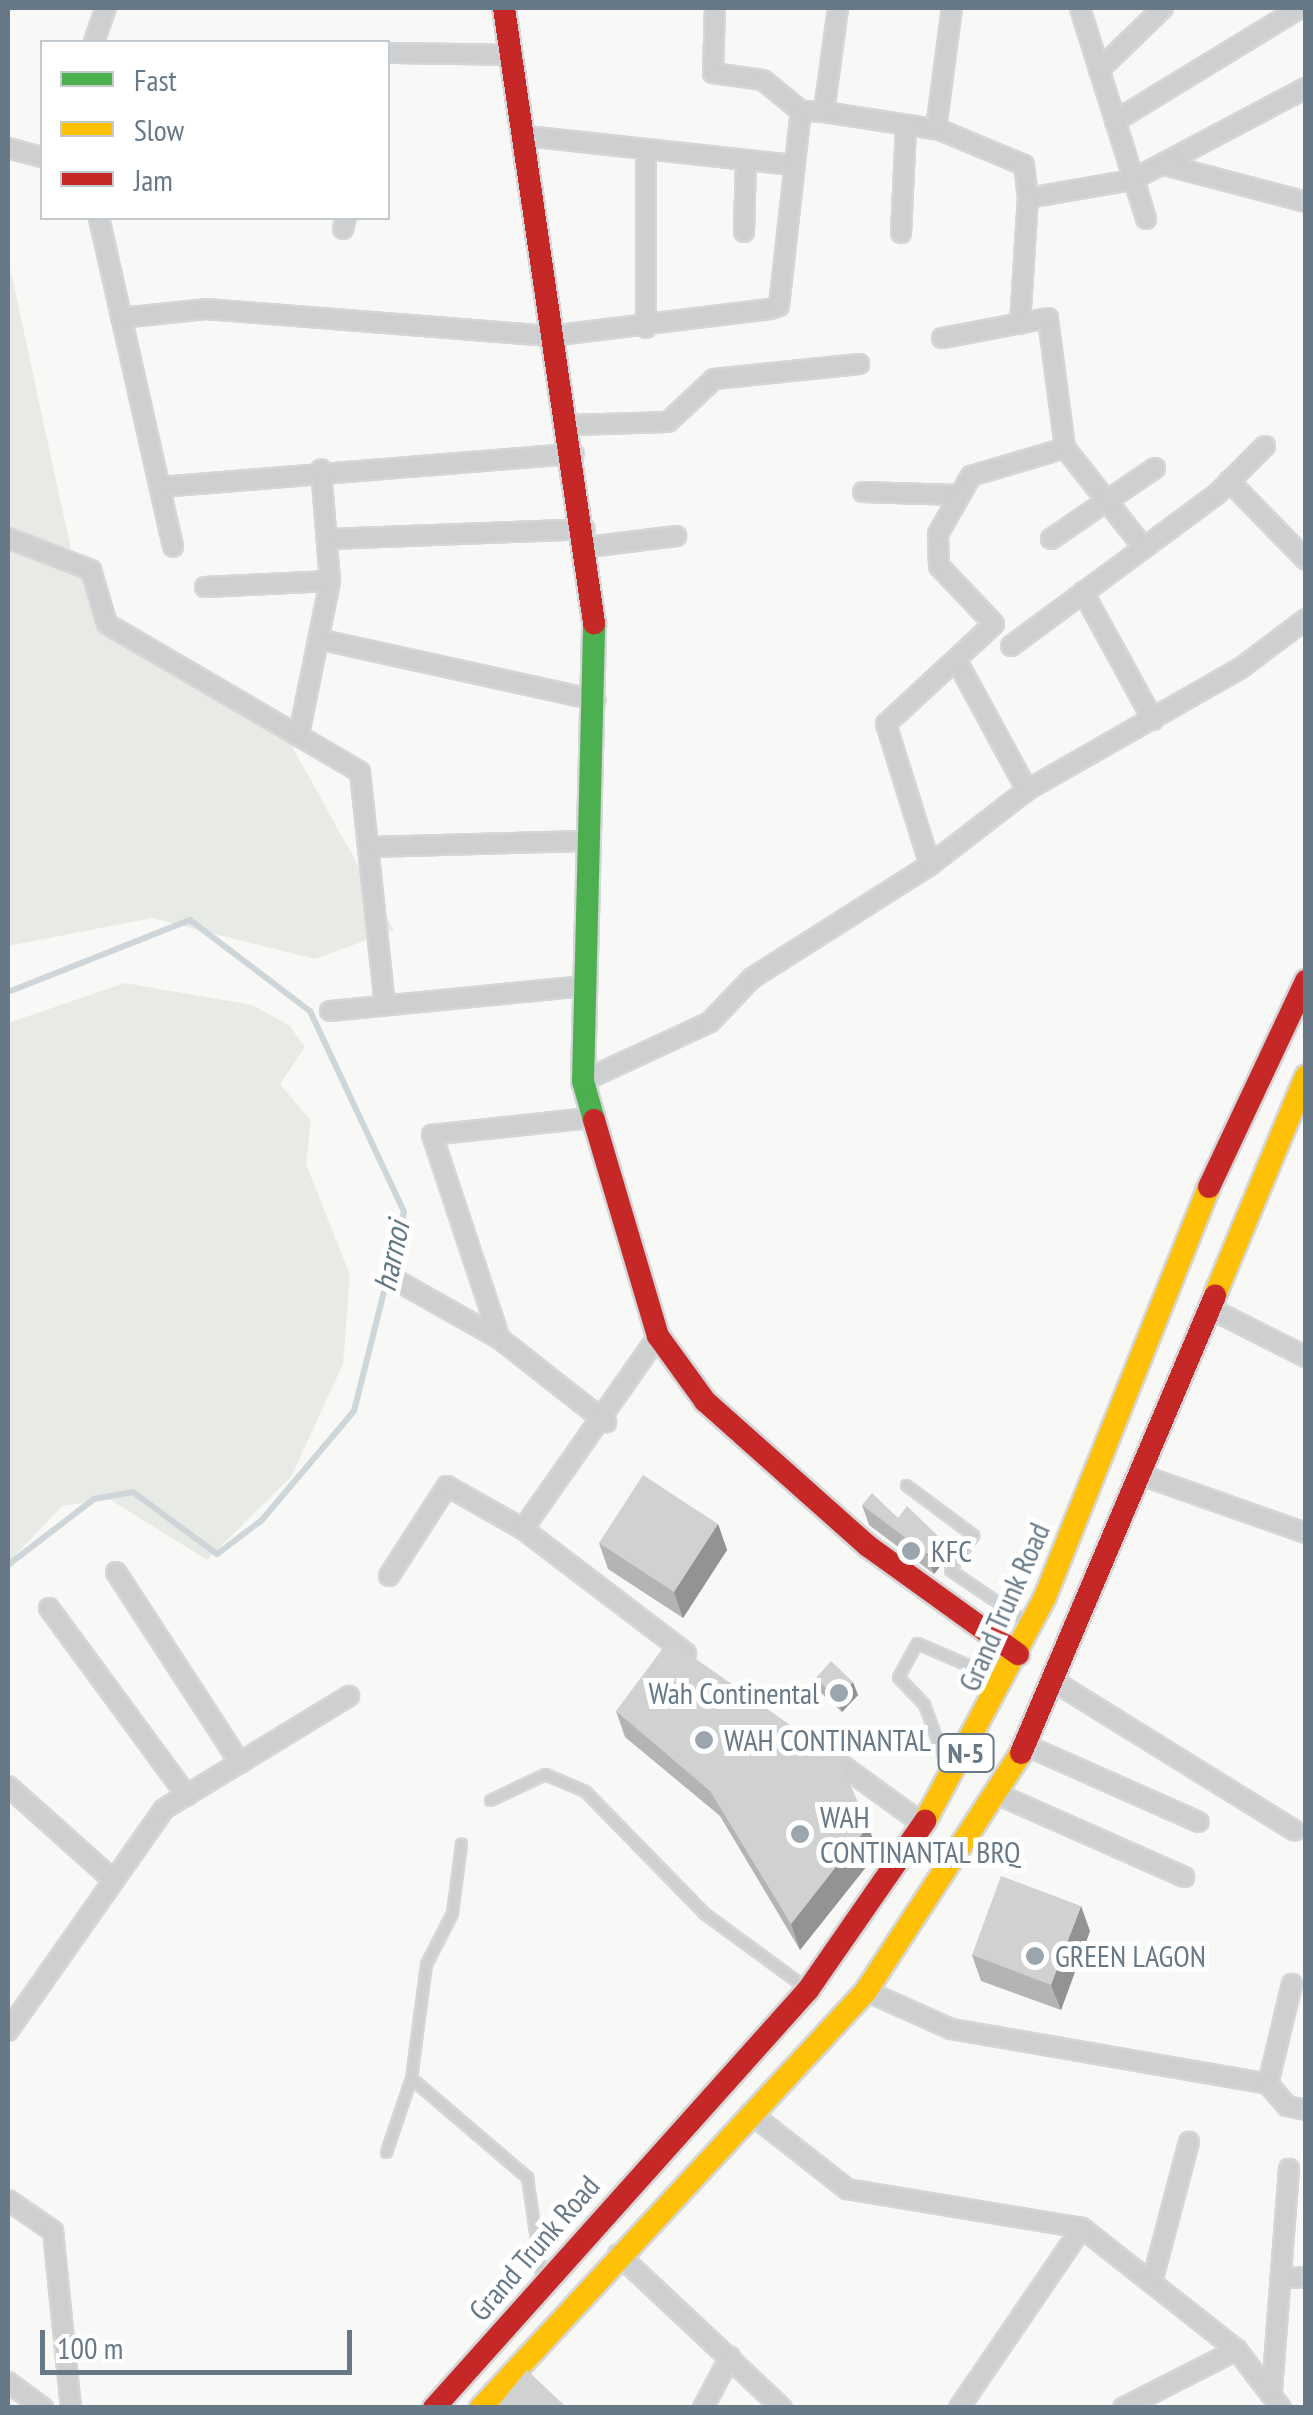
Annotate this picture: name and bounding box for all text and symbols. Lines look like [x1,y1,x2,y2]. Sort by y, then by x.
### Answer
legend [40,40,390,220]
text: Fast [134,60,177,99]
text: Slow [134,110,184,149]
text: Jam [134,160,173,199]
water label: harnoi [365,1218,417,1294]
street label: Grand Trunk Road [951,1517,1057,1697]
place label: KFC [931,1533,972,1569]
marker: KFC [900,1540,922,1562]
place label: Wah Continental [649,1675,819,1711]
marker: Wah Continental [828,1682,850,1704]
place label: WAH CONTINANTAL [724,1722,931,1758]
marker: WAH CONTINANTAL [693,1729,715,1751]
road number: N-5 [936,1730,996,1776]
place label: WAH CONTINANTAL BRQ [820,1799,1021,1870]
marker: WAH CONTINANTAL BRQ [789,1823,811,1845]
place label: GREEN LAGON [1055,1938,1206,1974]
marker: GREEN LAGON [1024,1945,1046,1967]
street label: Grand Trunk Road [461,2168,607,2328]
scale bar [45,2310,358,2372]
text: 100 m [57,2328,123,2367]

